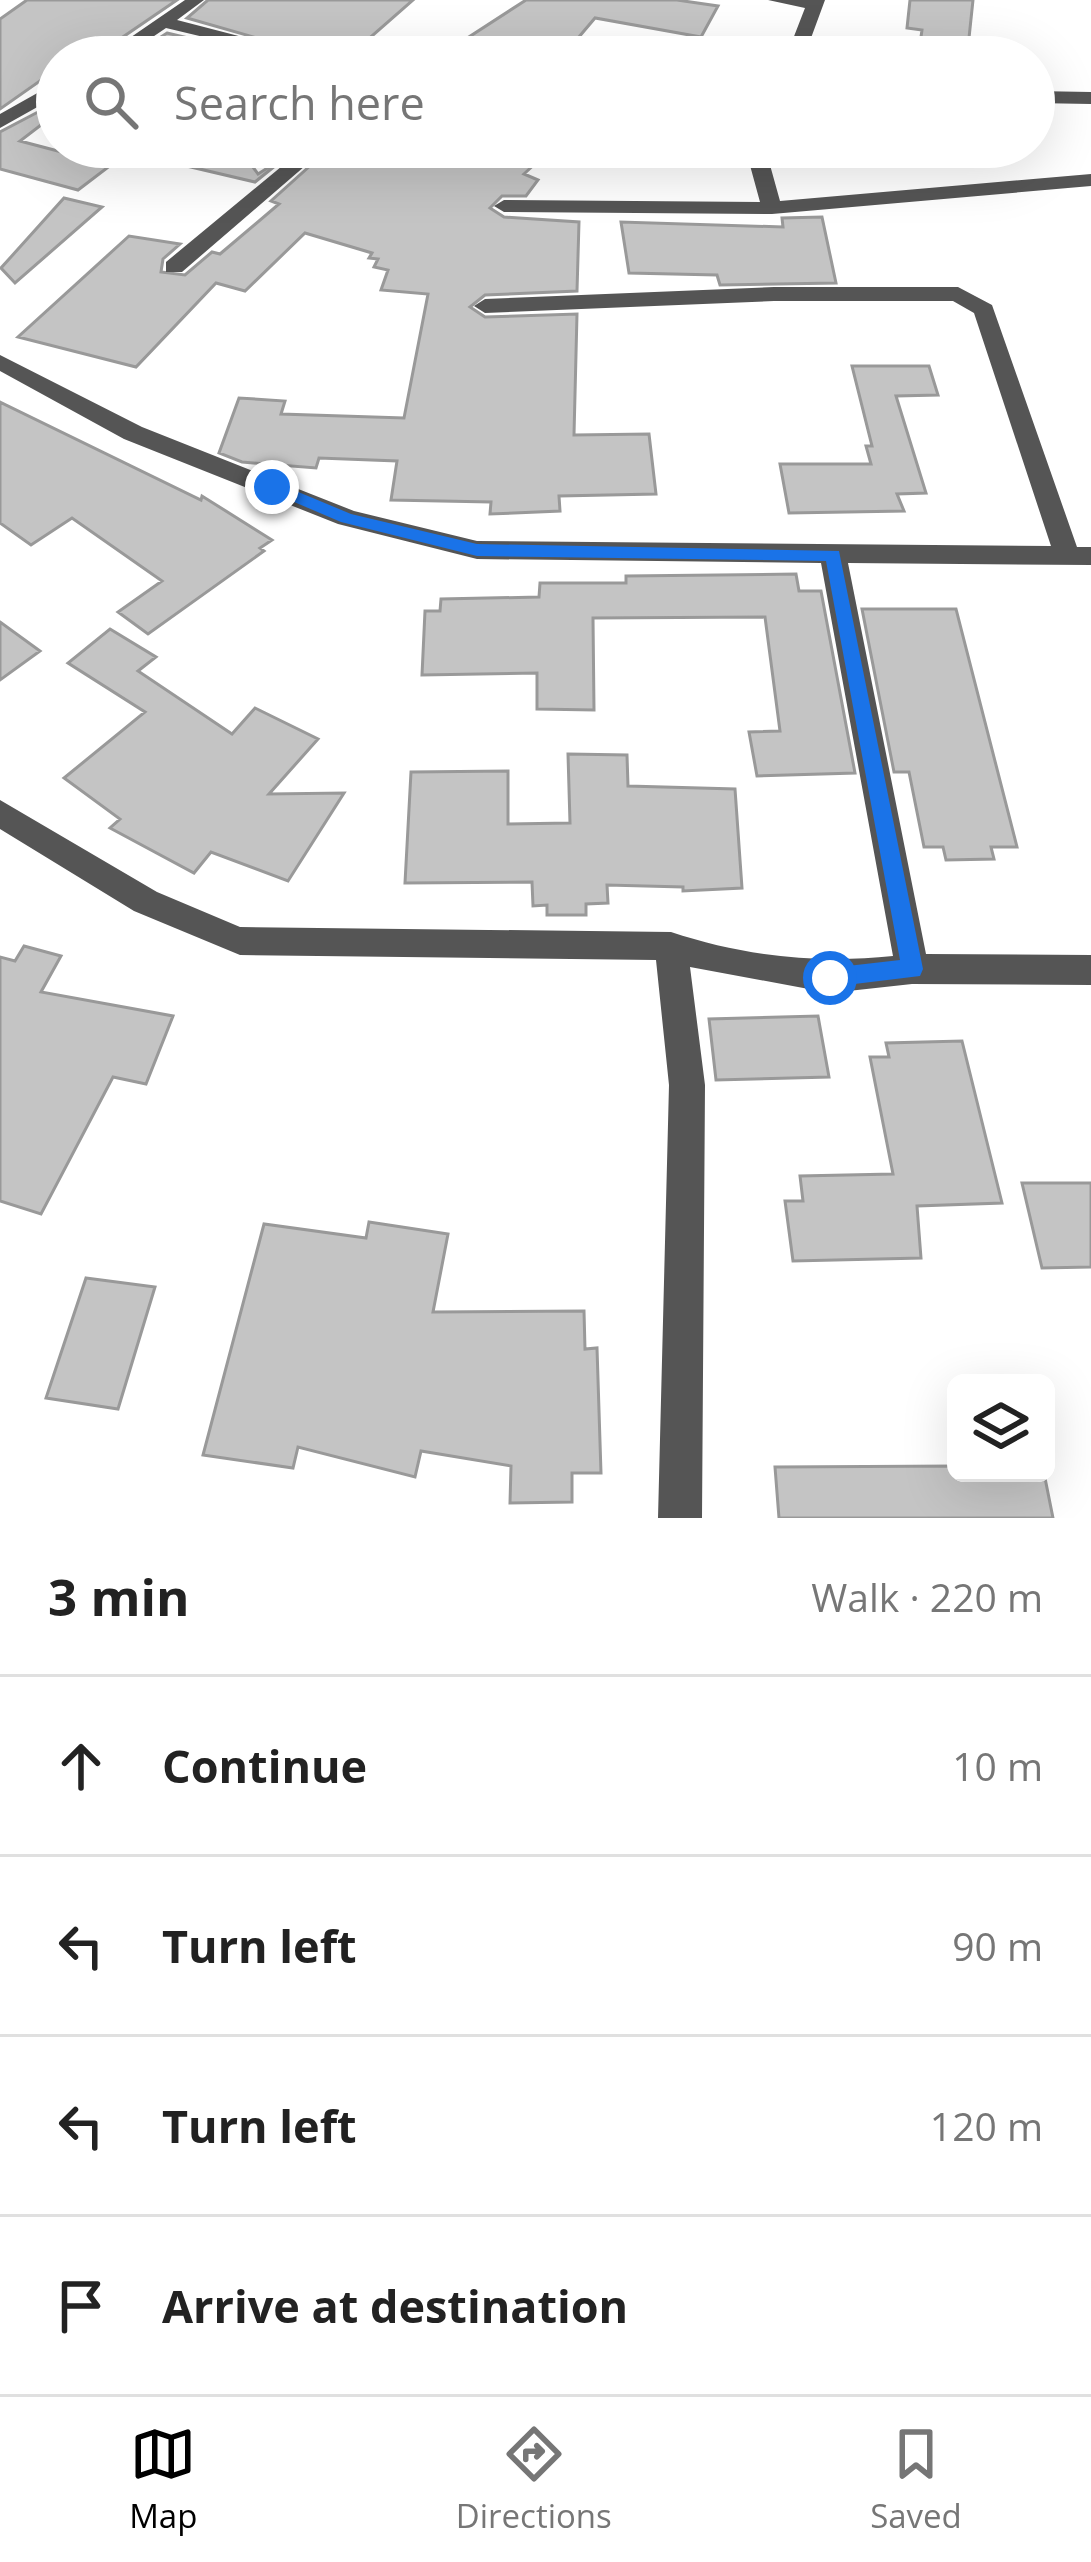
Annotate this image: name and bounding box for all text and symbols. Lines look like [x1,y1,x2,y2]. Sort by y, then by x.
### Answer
search box [36,36,1055,168]
icon: search [78,69,144,135]
text: Search here [174,72,425,133]
route end [245,460,299,514]
route start [803,951,857,1005]
map controls [947,1374,1055,1482]
button: layers [947,1374,1055,1482]
text: 3 min [48,1561,190,1631]
text: Walk · 220 m [811,1570,1043,1623]
icon: ahead [48,1733,114,1799]
text: Continue [162,1735,367,1796]
text: 10 m [952,1739,1043,1792]
icon: left [48,1913,114,1979]
text: Turn left [162,1915,357,1976]
text: 90 m [952,1919,1043,1972]
icon: left [48,2093,114,2159]
text: Turn left [162,2095,357,2156]
text: 120 m [930,2099,1043,2152]
icon: arrive [48,2273,114,2339]
text: Arrive at destination [162,2275,628,2336]
tab: Map [129,2421,197,2538]
tab: Directions [456,2421,612,2538]
tab: Saved [870,2421,962,2538]

